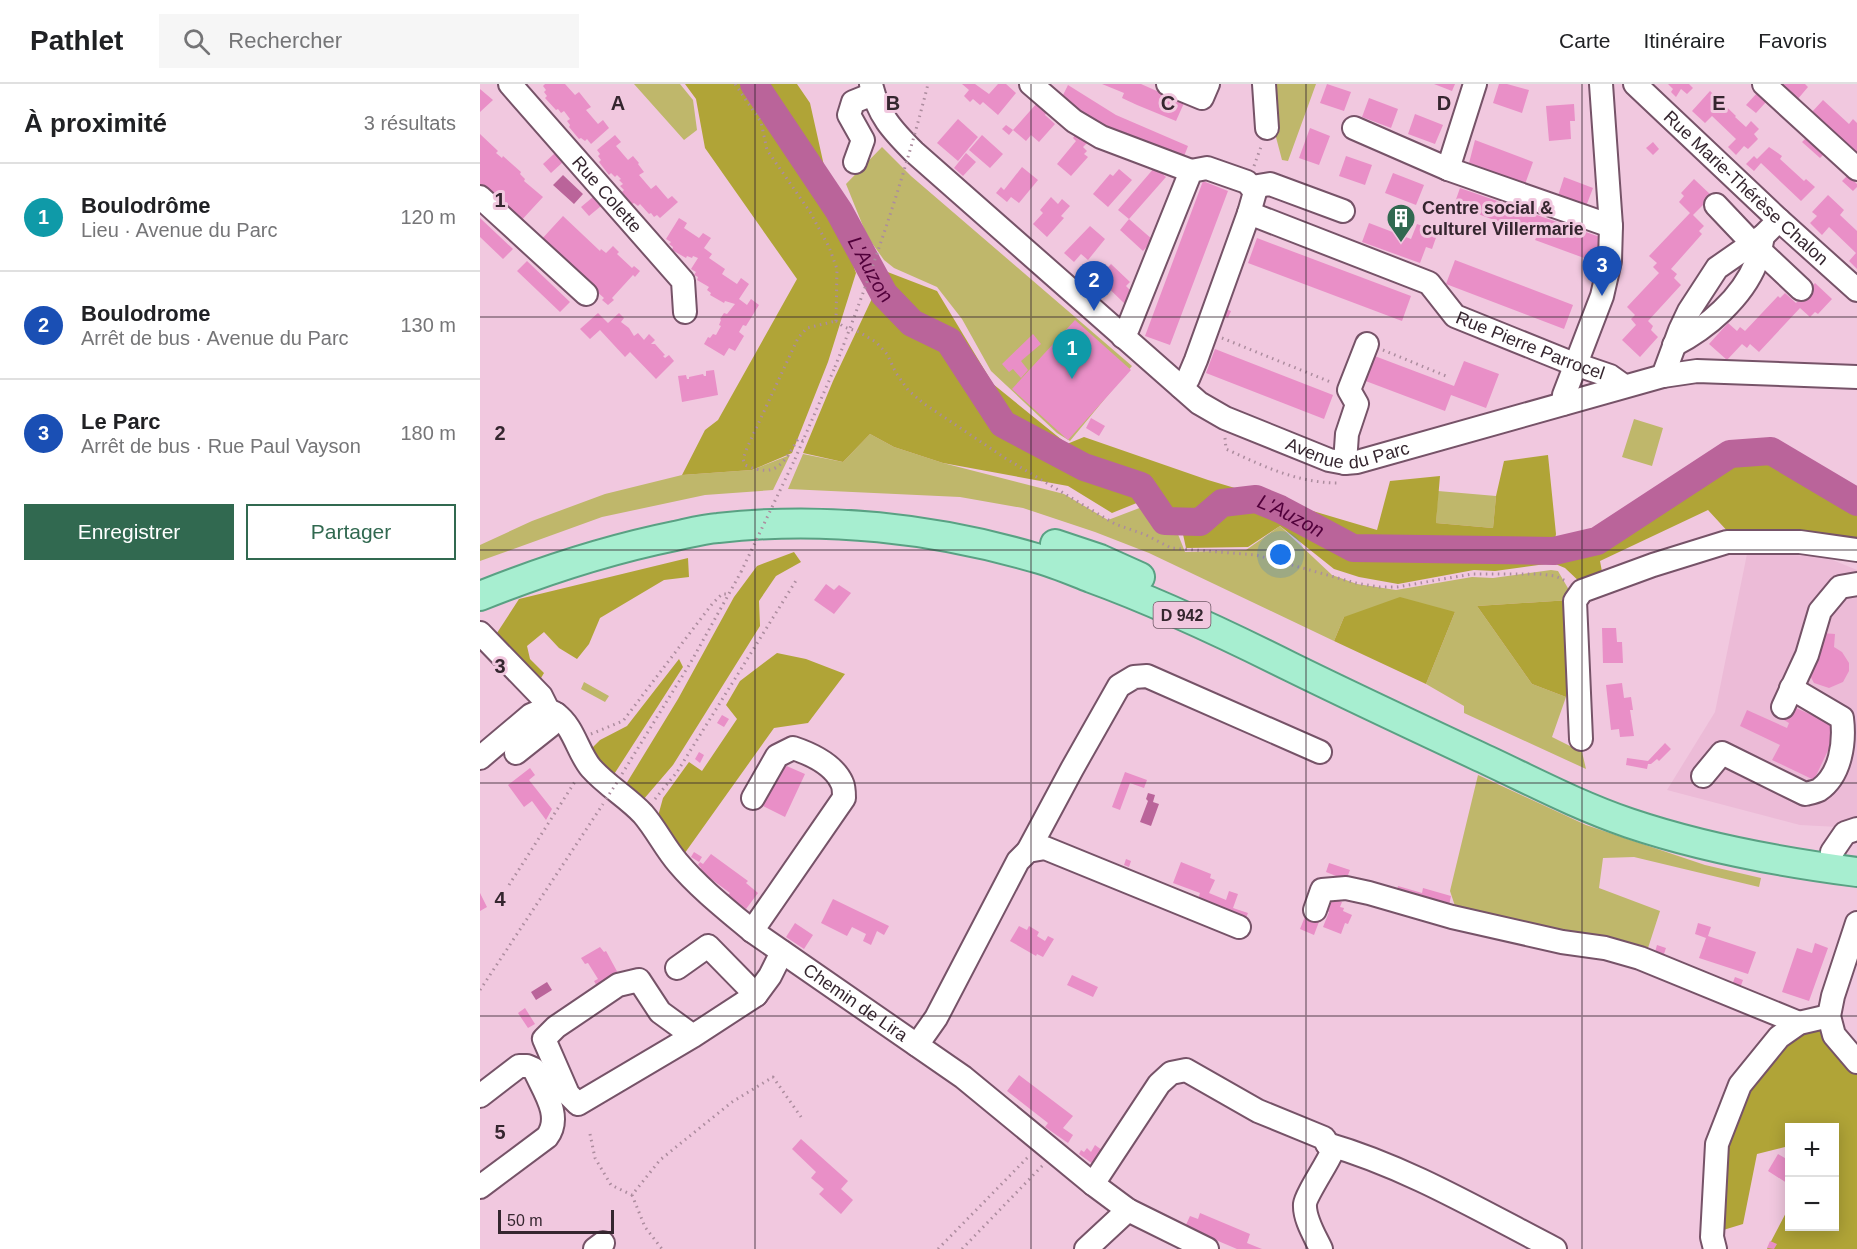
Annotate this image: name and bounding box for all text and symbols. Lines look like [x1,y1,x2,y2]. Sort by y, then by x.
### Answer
search box [159,14,579,68]
text: Pathlet [30,25,123,56]
icon: search [180,25,213,58]
text: Rechercher [228,28,342,53]
text: Carte [1559,29,1610,52]
text: Itinéraire [1643,29,1725,52]
text: Favoris [1758,29,1827,52]
text: A [611,92,625,114]
text: B [886,92,900,114]
text: C [1161,92,1175,114]
text: D [1437,92,1451,114]
text: E [1712,92,1726,114]
street label: Rue Marie-Thérèse Chalon [1660,107,1832,269]
text: À proximité [24,108,167,138]
text: 3 résultats [364,112,456,134]
street label: Rue Colette [568,152,646,237]
text: 1 [494,189,506,211]
text: Boulodrôme [81,193,211,218]
place label: Centre social & culturel Villermarie [1422,198,1584,239]
building icon: Centre social & culturel Villermarie [1385,202,1417,244]
text: 1 [38,206,49,228]
text: 120 m [400,206,456,228]
text: Lieu · Avenue du Parc [81,219,277,241]
water label: L'Auzon [844,232,897,307]
pin: 3 [1582,246,1622,296]
pin: 2 [1074,262,1114,311]
text: Boulodrome [81,301,211,326]
street label: Rue Pierre Parrocel [1453,307,1607,383]
text: 2 [38,314,49,336]
text: 130 m [400,314,456,336]
text: Arrêt de bus · Avenue du Parc [81,327,349,349]
pin: 1 [1052,330,1092,379]
text: Le Parc [81,409,161,434]
text: 3 [38,422,49,444]
text: 180 m [400,422,456,444]
text: 2 [494,422,506,444]
street label: Avenue du Parc [1283,434,1412,473]
text: Arrêt de bus · Rue Paul Vayson [81,435,361,457]
water label: L'Auzon [1254,490,1328,542]
button: Enregistrer [24,504,234,560]
button: Partager [246,504,456,560]
your location [1266,540,1295,569]
road number: D 942 [1154,602,1210,628]
text: 3 [494,655,506,677]
text: 4 [494,888,506,910]
street label: Chemin de Lira [799,960,912,1046]
text: 5 [494,1121,506,1143]
map controls [1785,1123,1839,1231]
button: + [1785,1123,1839,1177]
button: − [1785,1177,1839,1231]
scale bar [498,1207,614,1234]
text: 50 m [507,1212,543,1229]

